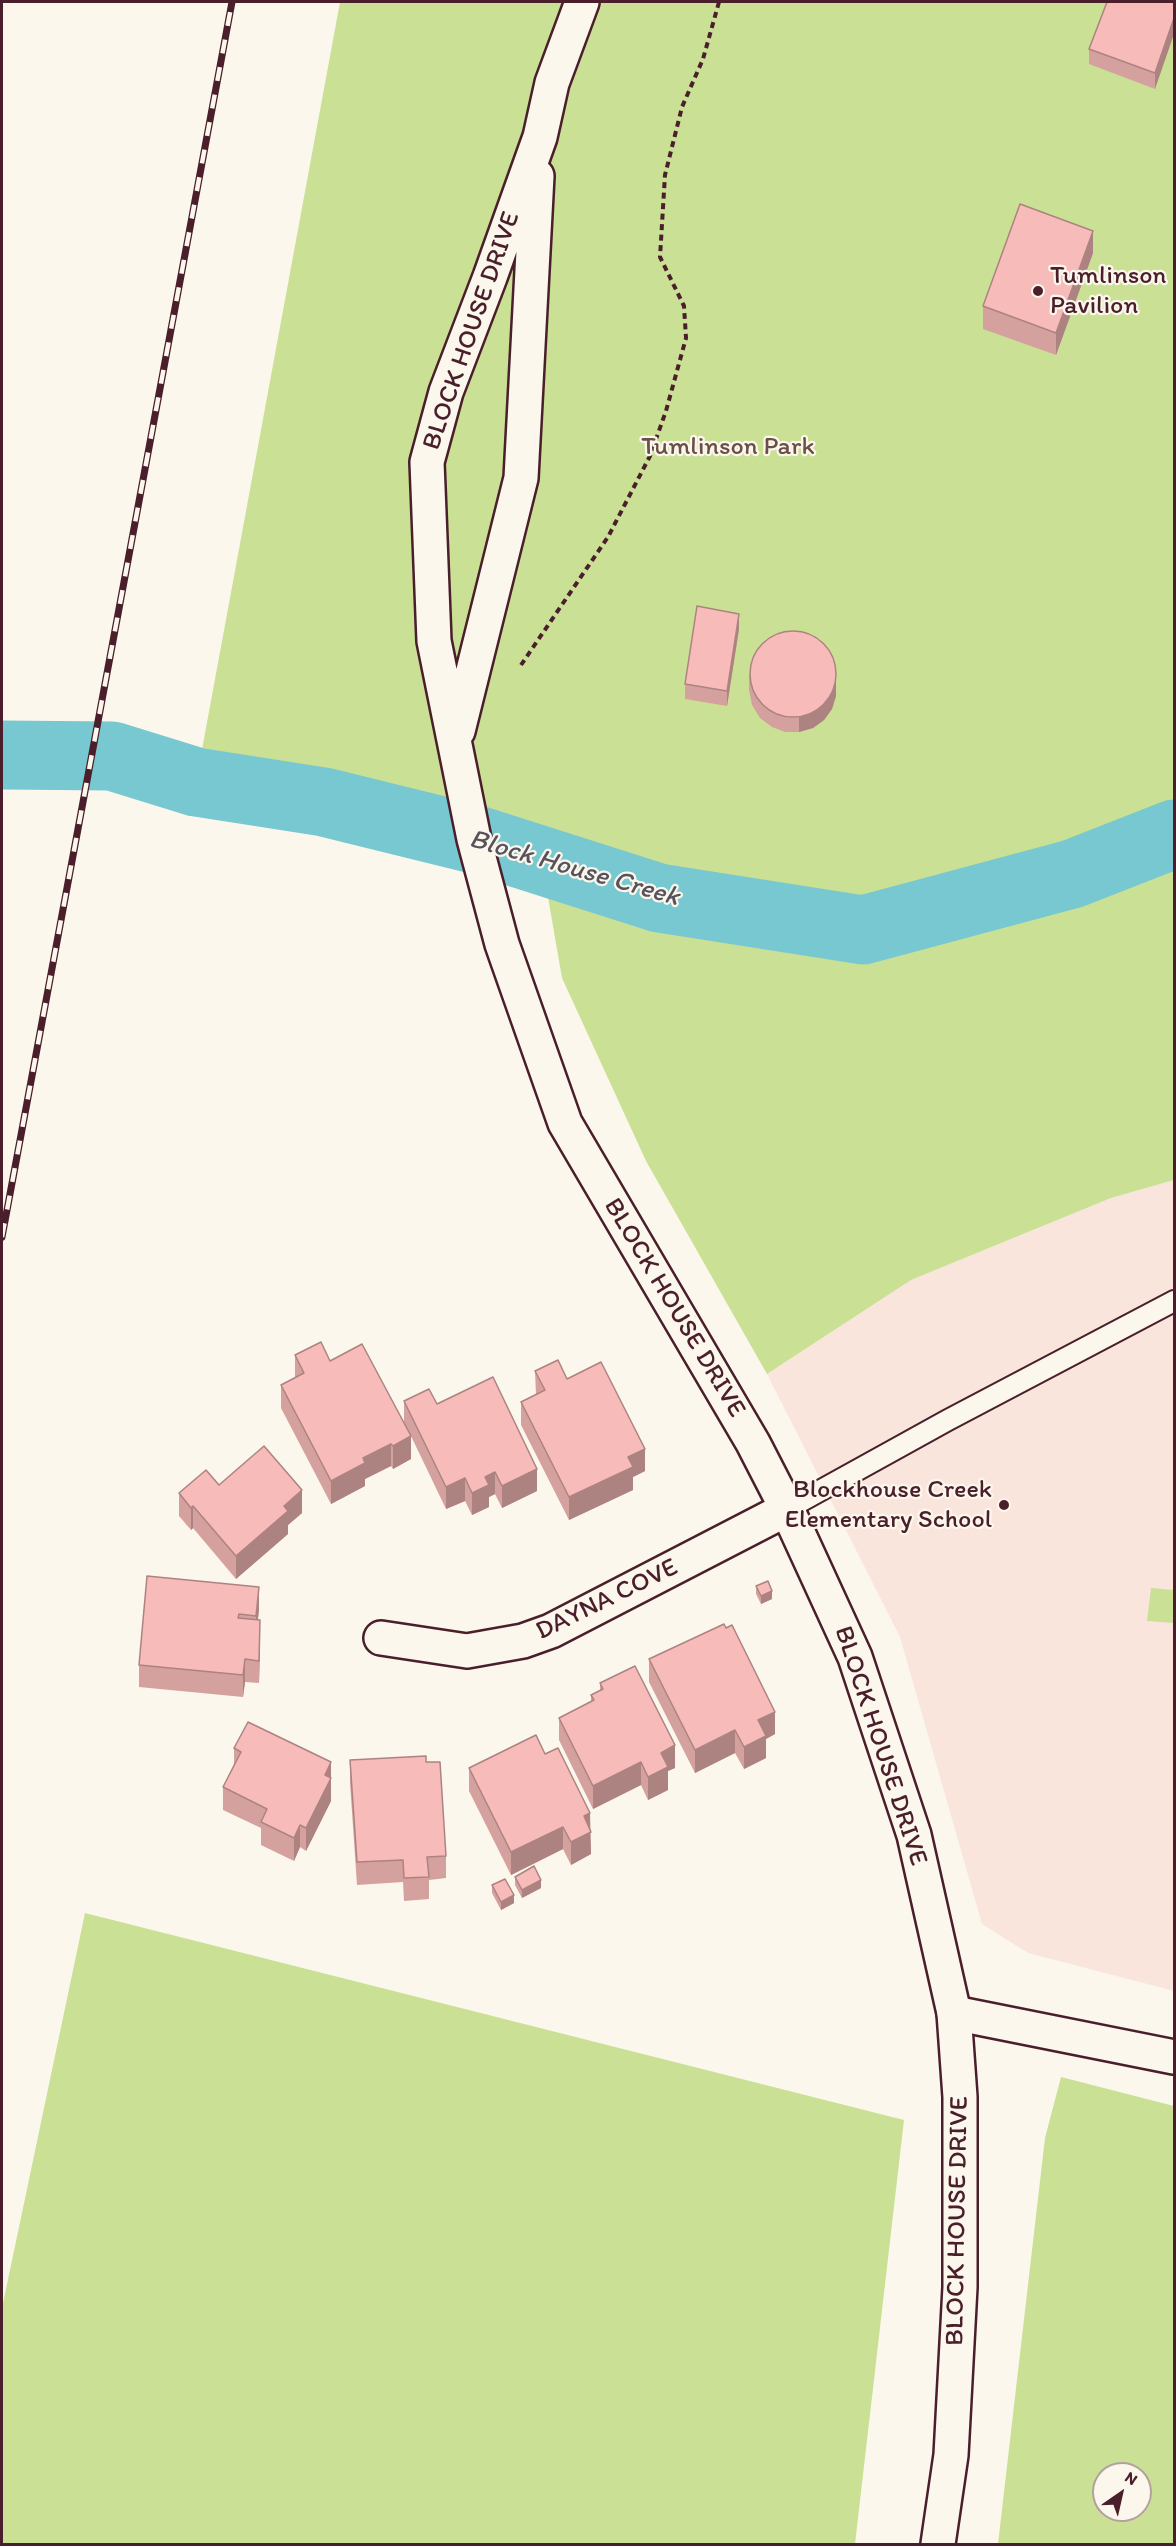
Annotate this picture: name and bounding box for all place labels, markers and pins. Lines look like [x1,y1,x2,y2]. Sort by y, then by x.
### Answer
place label: Tumlinson Pavilion [1050,260,1166,322]
marker: Tumlinson Pavilion [1031,284,1045,298]
place label: Blockhouse Creek Elementary School [785,1474,992,1536]
marker: Blockhouse Creek Elementary School [997,1498,1011,1512]

